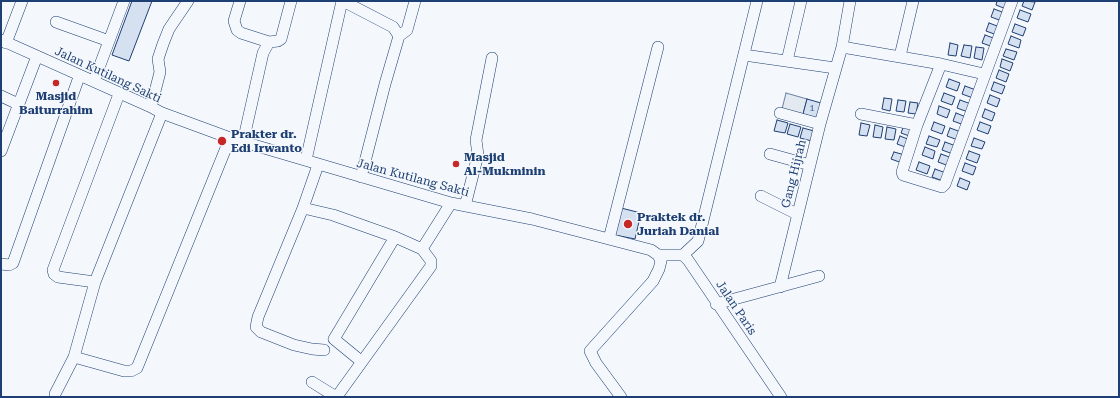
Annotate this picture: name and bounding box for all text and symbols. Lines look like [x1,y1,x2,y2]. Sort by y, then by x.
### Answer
street label: Jalan Kutilang Sakti [52,44,164,106]
marker: Masjid Baiturrahim [51,78,61,88]
place label: Masjid Baiturrahim [19,89,93,117]
house number: 1 [809,102,815,114]
place label: Prakter dr. Edi Irwanto [231,127,302,155]
marker: Prakter dr. Edi Irwanto [216,135,228,147]
street label: Gang Hijrah [779,138,809,210]
place label: Masjid Al-Mukminin [464,150,546,178]
street label: Jalan Kutilang Sakti [355,156,471,200]
marker: Masjid Al-Mukminin [451,159,461,169]
place label: Praktek dr. Juriah Danial [637,210,719,238]
marker: Praktek dr. Juriah Danial [622,218,634,230]
street label: Jalan Paris [713,278,759,338]

